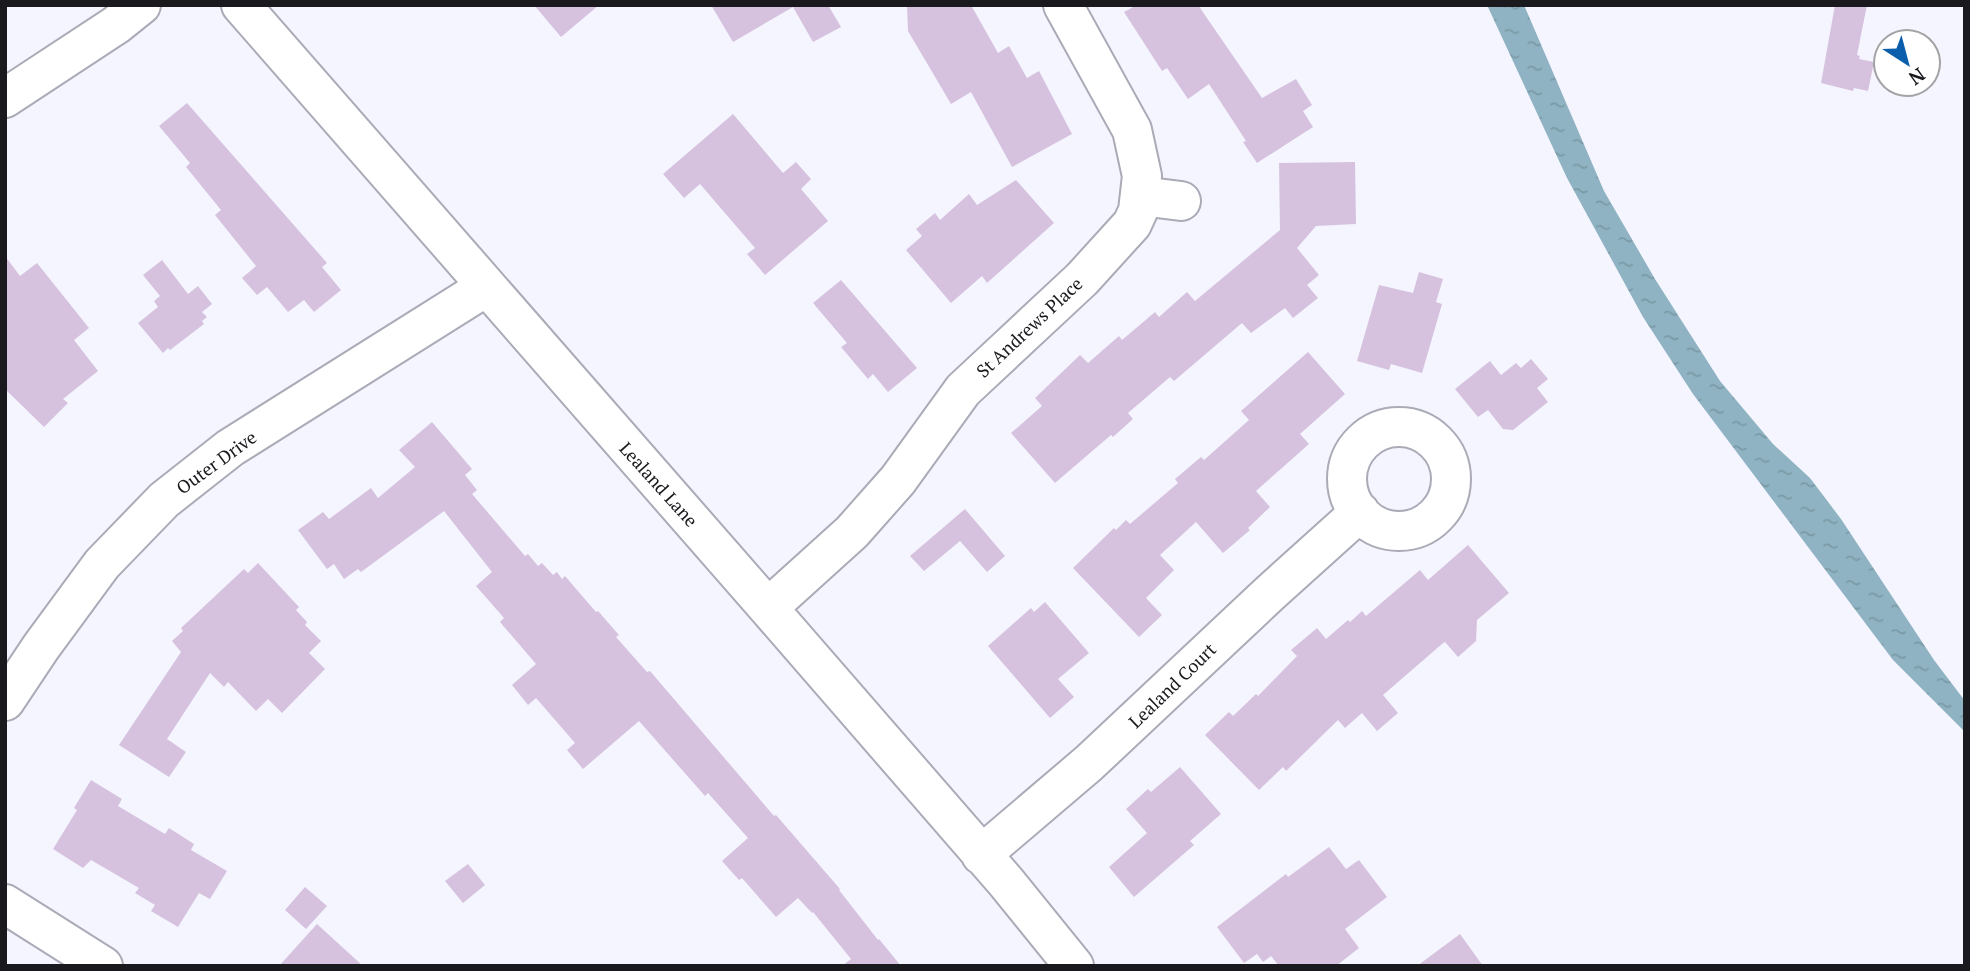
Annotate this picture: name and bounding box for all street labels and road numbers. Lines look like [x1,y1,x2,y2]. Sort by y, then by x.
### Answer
street label: St Andrews Place [971,272,1087,382]
street label: Outer Drive [171,425,261,499]
street label: Lealand Lane [615,436,703,532]
street label: Lealand Court [1123,637,1221,733]

